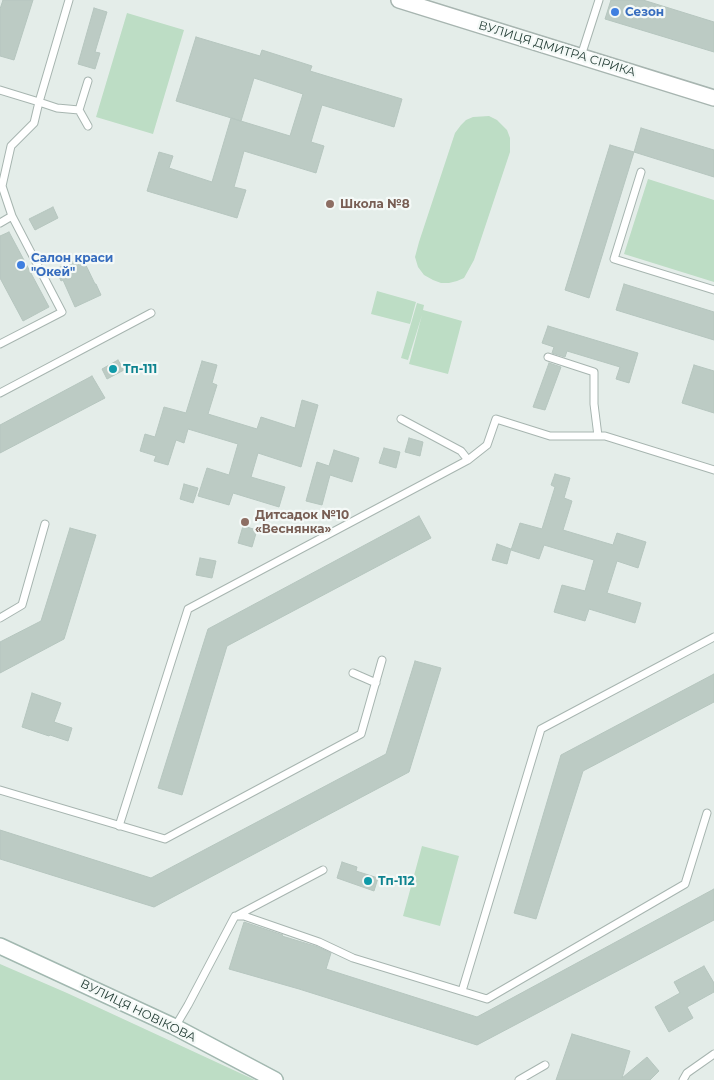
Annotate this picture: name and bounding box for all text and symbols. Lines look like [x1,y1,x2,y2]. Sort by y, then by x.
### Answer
place label: Сезон [625,5,664,19]
marker: Сезон [609,6,621,18]
street label: ВУЛИЦЯ ДМИТРА СІРИКА [477,18,637,80]
place label: Школа №8 [340,197,410,211]
marker: Школа №8 [324,198,336,210]
place label: Салон краси "Окей" [31,251,113,279]
marker: Салон краси "Окей" [15,259,27,271]
place label: Тп-111 [123,362,157,376]
marker: Тп-111 [107,363,119,375]
place label: Дитсадок №10 «Веснянка» [255,508,349,536]
marker: Дитсадок №10 «Веснянка» [239,516,251,528]
place label: Тп-112 [378,874,415,888]
marker: Тп-112 [362,875,374,887]
street label: ВУЛИЦЯ НОВІКОВА [78,977,198,1045]

